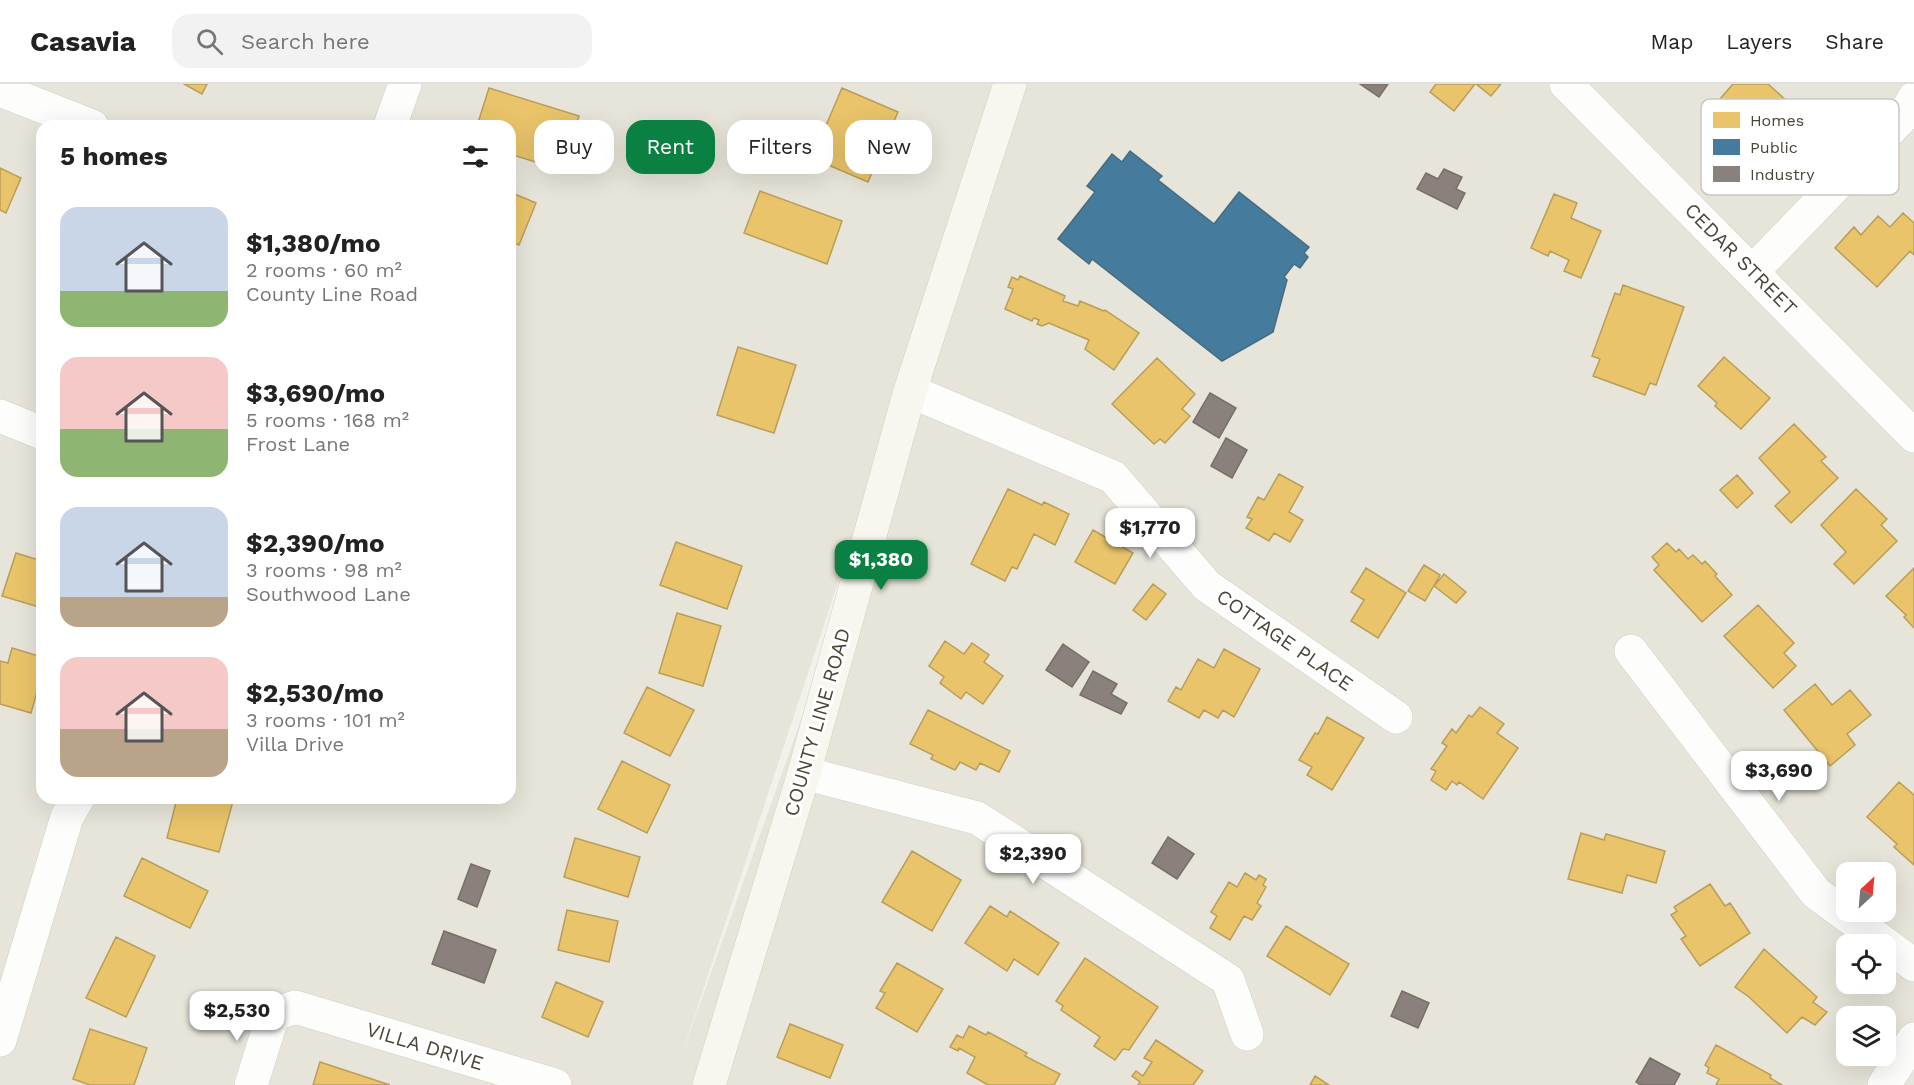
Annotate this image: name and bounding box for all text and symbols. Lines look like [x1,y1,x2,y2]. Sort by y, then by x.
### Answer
search box [172,14,592,68]
text: Casavia [30,25,136,58]
icon: search [193,25,226,58]
text: Search here [241,29,370,54]
text: Map [1650,29,1693,54]
text: Layers [1726,29,1792,54]
text: Share [1825,29,1884,54]
legend [1701,99,1899,195]
text: Homes [1750,111,1804,130]
chip: Buy [534,120,614,174]
chip: Rent [626,120,715,174]
chip: Filters [727,120,833,174]
chip: New [845,120,932,174]
text: Public [1750,138,1798,157]
icon: filters [459,140,492,173]
text: 5 homes [60,141,168,171]
text: Industry [1750,165,1815,184]
street label: CEDAR STREET [1680,198,1802,320]
text: $1,380/mo [246,228,381,258]
icon: home [108,231,180,303]
text: 2 rooms · 60 m² [246,258,402,282]
text: County Line Road [246,282,418,306]
text: $3,690/mo [246,378,385,408]
icon: home [108,381,180,453]
text: 5 rooms · 168 m² [246,408,409,432]
text: Frost Lane [246,432,350,456]
pin: $1,770 [1101,508,1199,559]
text: $1,770 [1119,515,1181,539]
text: $2,390/mo [246,528,385,558]
icon: home [108,531,180,603]
pin: $1,380 [832,540,930,591]
text: $1,380 [849,547,913,571]
text: 3 rooms · 98 m² [246,558,402,582]
text: Southwood Lane [246,582,411,606]
street label: COTTAGE PLACE [1212,584,1358,696]
street label: COUNTY LINE ROAD [779,625,855,819]
text: $2,530/mo [246,678,384,708]
icon: home [108,681,180,753]
text: 3 rooms · 101 m² [246,708,405,732]
text: Villa Drive [246,732,344,756]
pin: $3,690 [1730,751,1828,802]
text: $3,690 [1745,758,1813,782]
pin: $2,390 [984,834,1082,885]
text: $2,390 [999,841,1067,865]
north arrow [1836,862,1896,922]
map controls [1836,862,1896,1066]
button: locate [1836,934,1896,994]
pin: $2,530 [188,991,286,1042]
text: $2,530 [204,998,270,1022]
button: layers [1836,1006,1896,1066]
street label: VILLA DRIVE [363,1017,487,1075]

